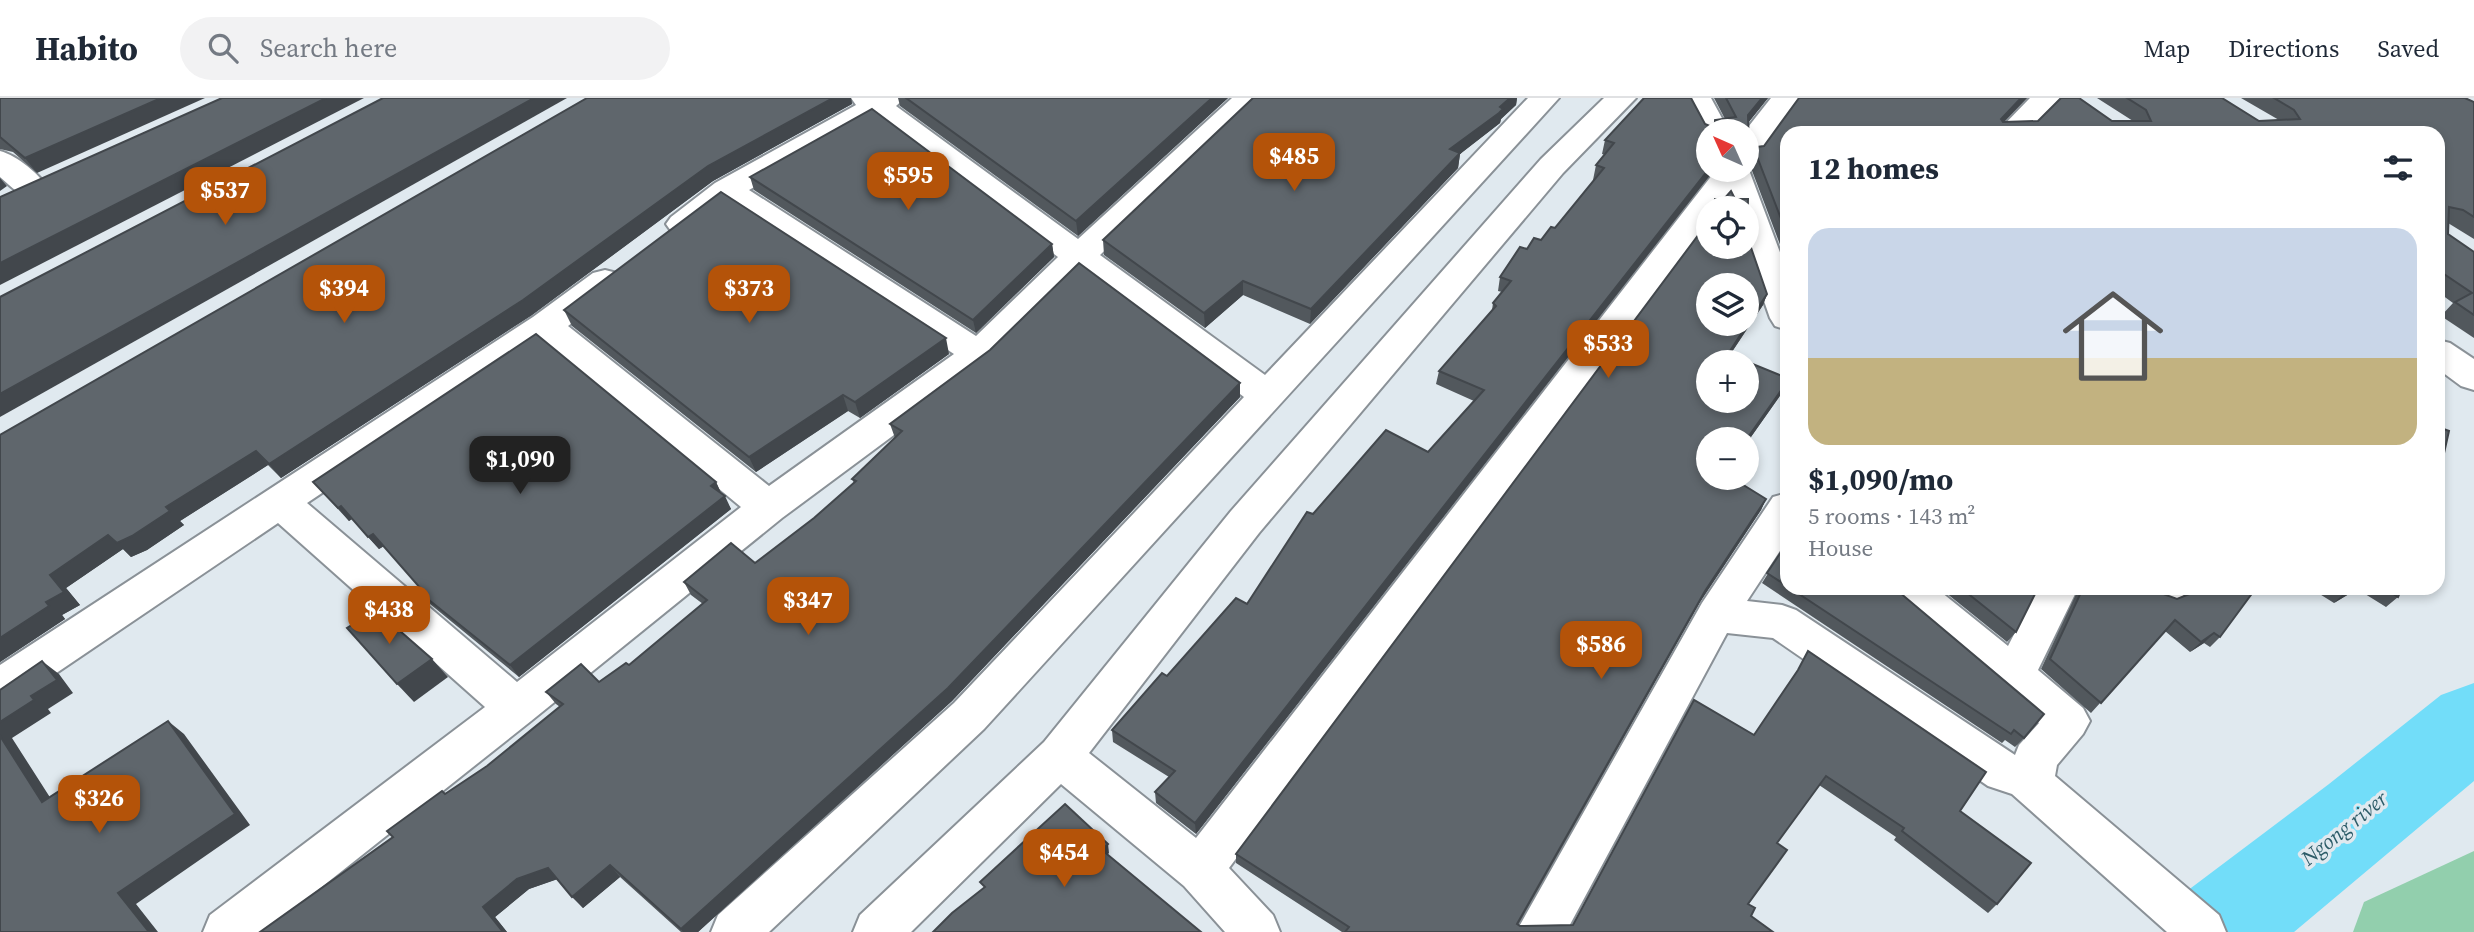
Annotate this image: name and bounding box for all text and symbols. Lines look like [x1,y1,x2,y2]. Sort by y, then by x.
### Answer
search box [180,17,670,80]
text: Habito [35,26,138,71]
icon: search [204,29,242,67]
text: Search here [260,30,397,66]
text: Map [2143,32,2190,65]
text: Directions [2228,32,2339,65]
text: Saved [2377,32,2439,65]
north arrow [1696,119,1759,182]
map controls [1696,119,1759,490]
pin: $485 [1253,134,1335,193]
text: $485 [1269,140,1319,172]
text: 12 homes [1808,148,1939,189]
icon: filters [2379,149,2417,187]
pin: $595 [867,152,949,212]
text: $595 [883,159,933,191]
pin: $537 [184,167,266,227]
text: $537 [200,174,250,206]
button: locate [1696,196,1759,259]
pin: $394 [303,266,385,325]
pin: $373 [708,266,790,325]
text: $394 [319,272,369,304]
text: $373 [724,272,774,304]
button: layers [1696,273,1759,336]
icon: home [2050,273,2176,399]
pin: $533 [1567,320,1649,380]
text: $533 [1583,327,1633,359]
button: + [1696,350,1759,413]
button: − [1696,427,1759,490]
pin: $1,090 [463,436,577,496]
text: $1,090 [485,443,555,475]
text: $1,090/mo [1808,459,1953,500]
text: 5 rooms · 143 m² [1808,500,1975,532]
text: House [1808,532,1873,564]
pin: $347 [767,578,849,637]
text: $347 [783,584,833,616]
pin: $438 [348,587,430,646]
text: $438 [364,593,414,625]
pin: $586 [1560,622,1642,681]
text: $586 [1576,628,1626,660]
pin: $326 [58,776,140,835]
text: $326 [74,782,124,814]
water label: Ngong river [2294,784,2394,872]
pin: $454 [1023,830,1105,889]
text: $454 [1039,836,1089,868]

